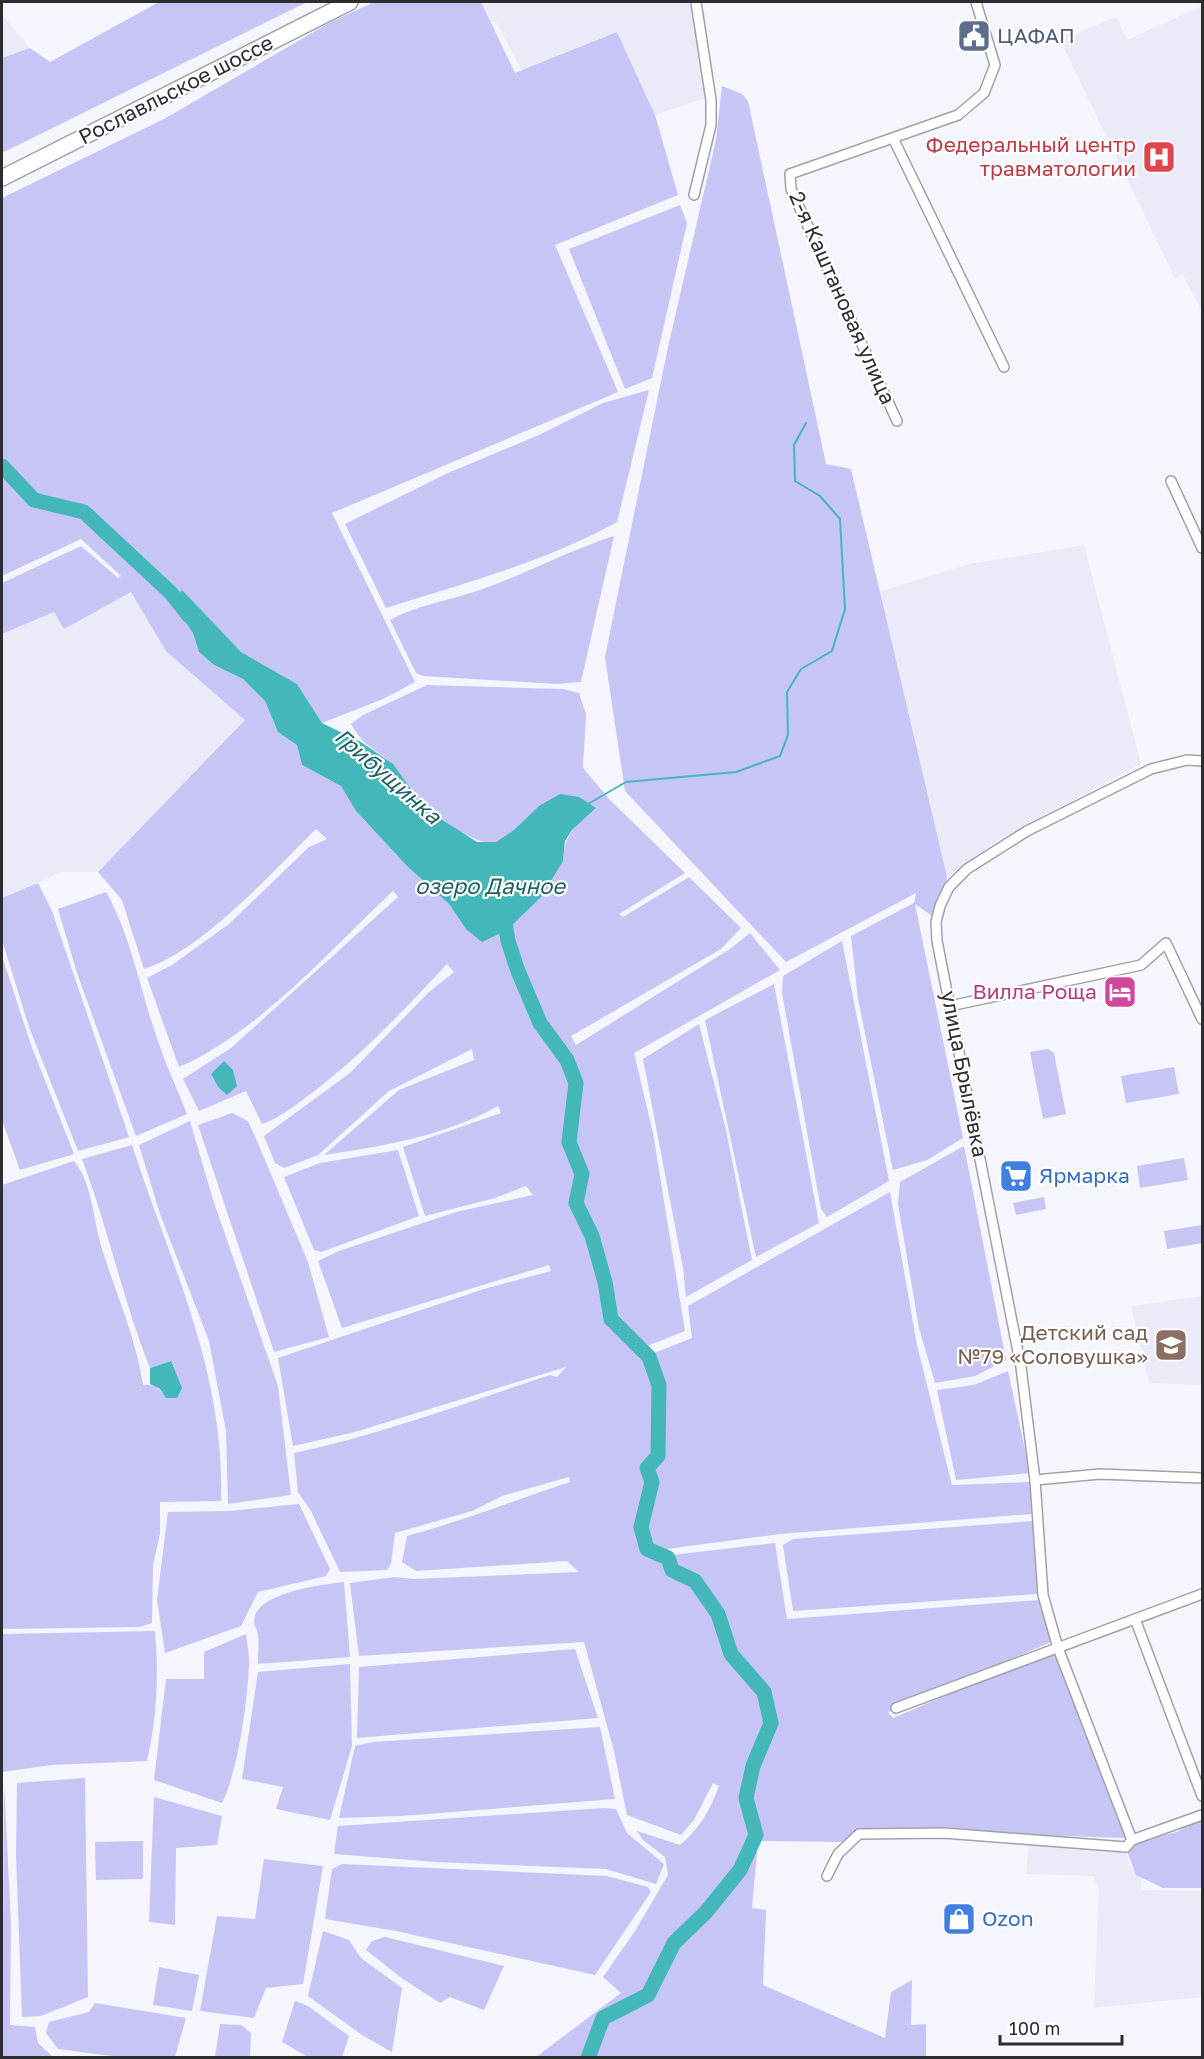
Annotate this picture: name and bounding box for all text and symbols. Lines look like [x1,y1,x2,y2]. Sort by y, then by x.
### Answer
public building icon: ЦАФАП [956,18,992,54]
place label: ЦАФАП [997,22,1075,48]
street label: Рославльское шоссе [74,29,277,149]
place label: Федеральный центр травматологии [926,131,1136,181]
hospital icon: Федеральный центр травматологии [1141,139,1177,175]
street label: 2-я Каштановая улица [784,187,902,408]
water label: Грибущинка [330,722,448,830]
water label: озеро Дачное [415,872,567,899]
hotel icon: Вилла Роща [1102,974,1138,1010]
place label: Вилла Роща [973,978,1097,1004]
street label: улица Брылёвка [936,988,994,1159]
supermarket icon: Ярмарка [998,1158,1034,1194]
place label: Ярмарка [1039,1162,1130,1188]
place label: Детский сад №79 «Соловушка» [957,1319,1148,1369]
school or university icon: Детский сад №79 «Соловушка» [1153,1327,1189,1363]
shop icon: Ozon [941,1901,977,1937]
place label: Ozon [982,1905,1034,1931]
scale bar [1000,2008,1122,2046]
text: 100 m [1009,2017,1060,2039]

